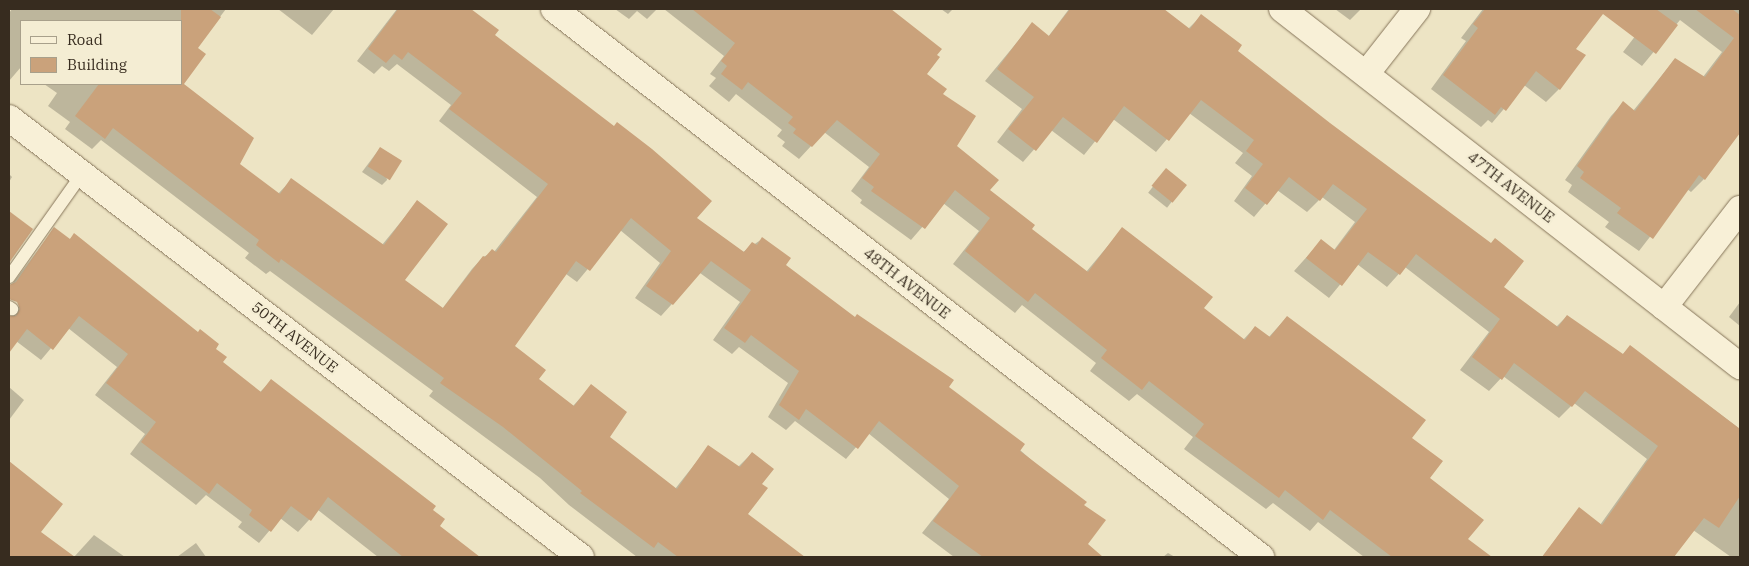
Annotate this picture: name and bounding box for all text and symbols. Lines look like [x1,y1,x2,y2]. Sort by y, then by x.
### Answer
legend [20,20,182,85]
text: Road [67,30,103,49]
text: Building [67,55,127,74]
street label: 47TH AVENUE [1464,148,1558,226]
street label: 48TH AVENUE [860,244,954,322]
street label: 50TH AVENUE [248,298,342,376]

